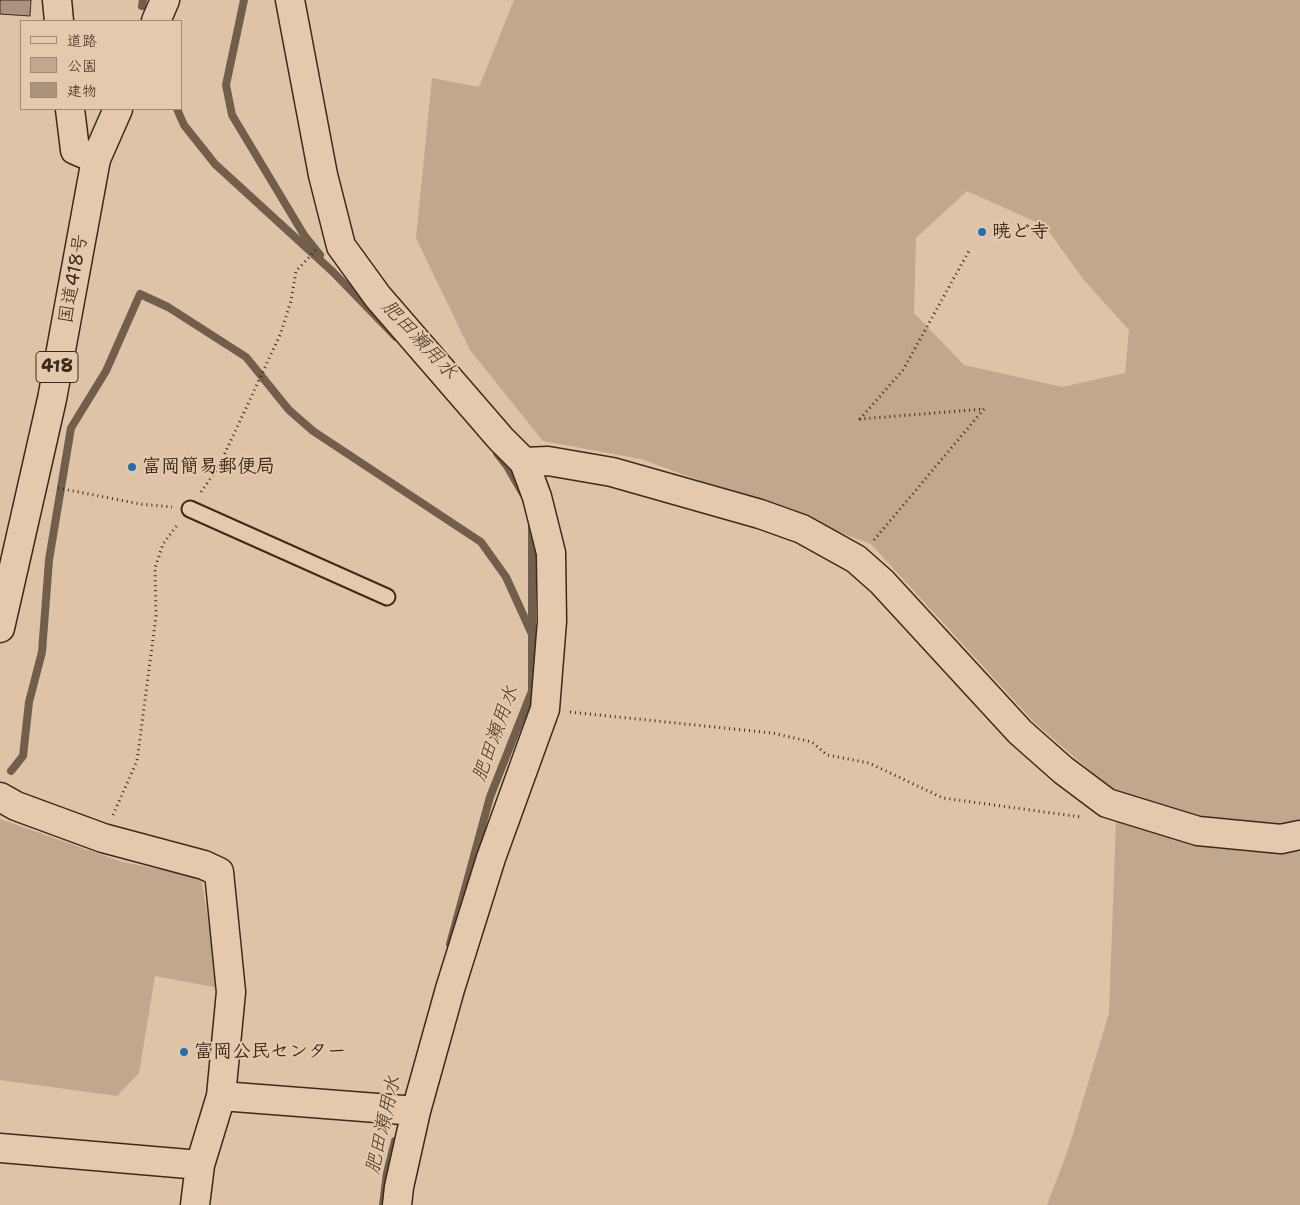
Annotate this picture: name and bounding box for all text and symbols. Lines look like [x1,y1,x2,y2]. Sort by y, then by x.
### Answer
legend [20,20,182,110]
text: 道路 [67,31,97,51]
text: 公園 [67,56,97,76]
text: 建物 [67,81,97,101]
place label: 暁ど寺 [992,221,1049,243]
marker: 暁ど寺 [976,226,988,238]
street label: 国道418号 [55,233,93,325]
water label: 肥田瀬用水 [376,295,462,385]
road number: 418 [36,352,78,382]
place label: 富岡簡易郵便局 [142,456,275,478]
marker: 富岡簡易郵便局 [126,461,138,473]
water label: 肥田瀬用水 [468,683,524,785]
place label: 富岡公民センター [194,1041,346,1063]
marker: 富岡公民センター [178,1046,190,1058]
water label: 肥田瀬用水 [361,1074,407,1176]

